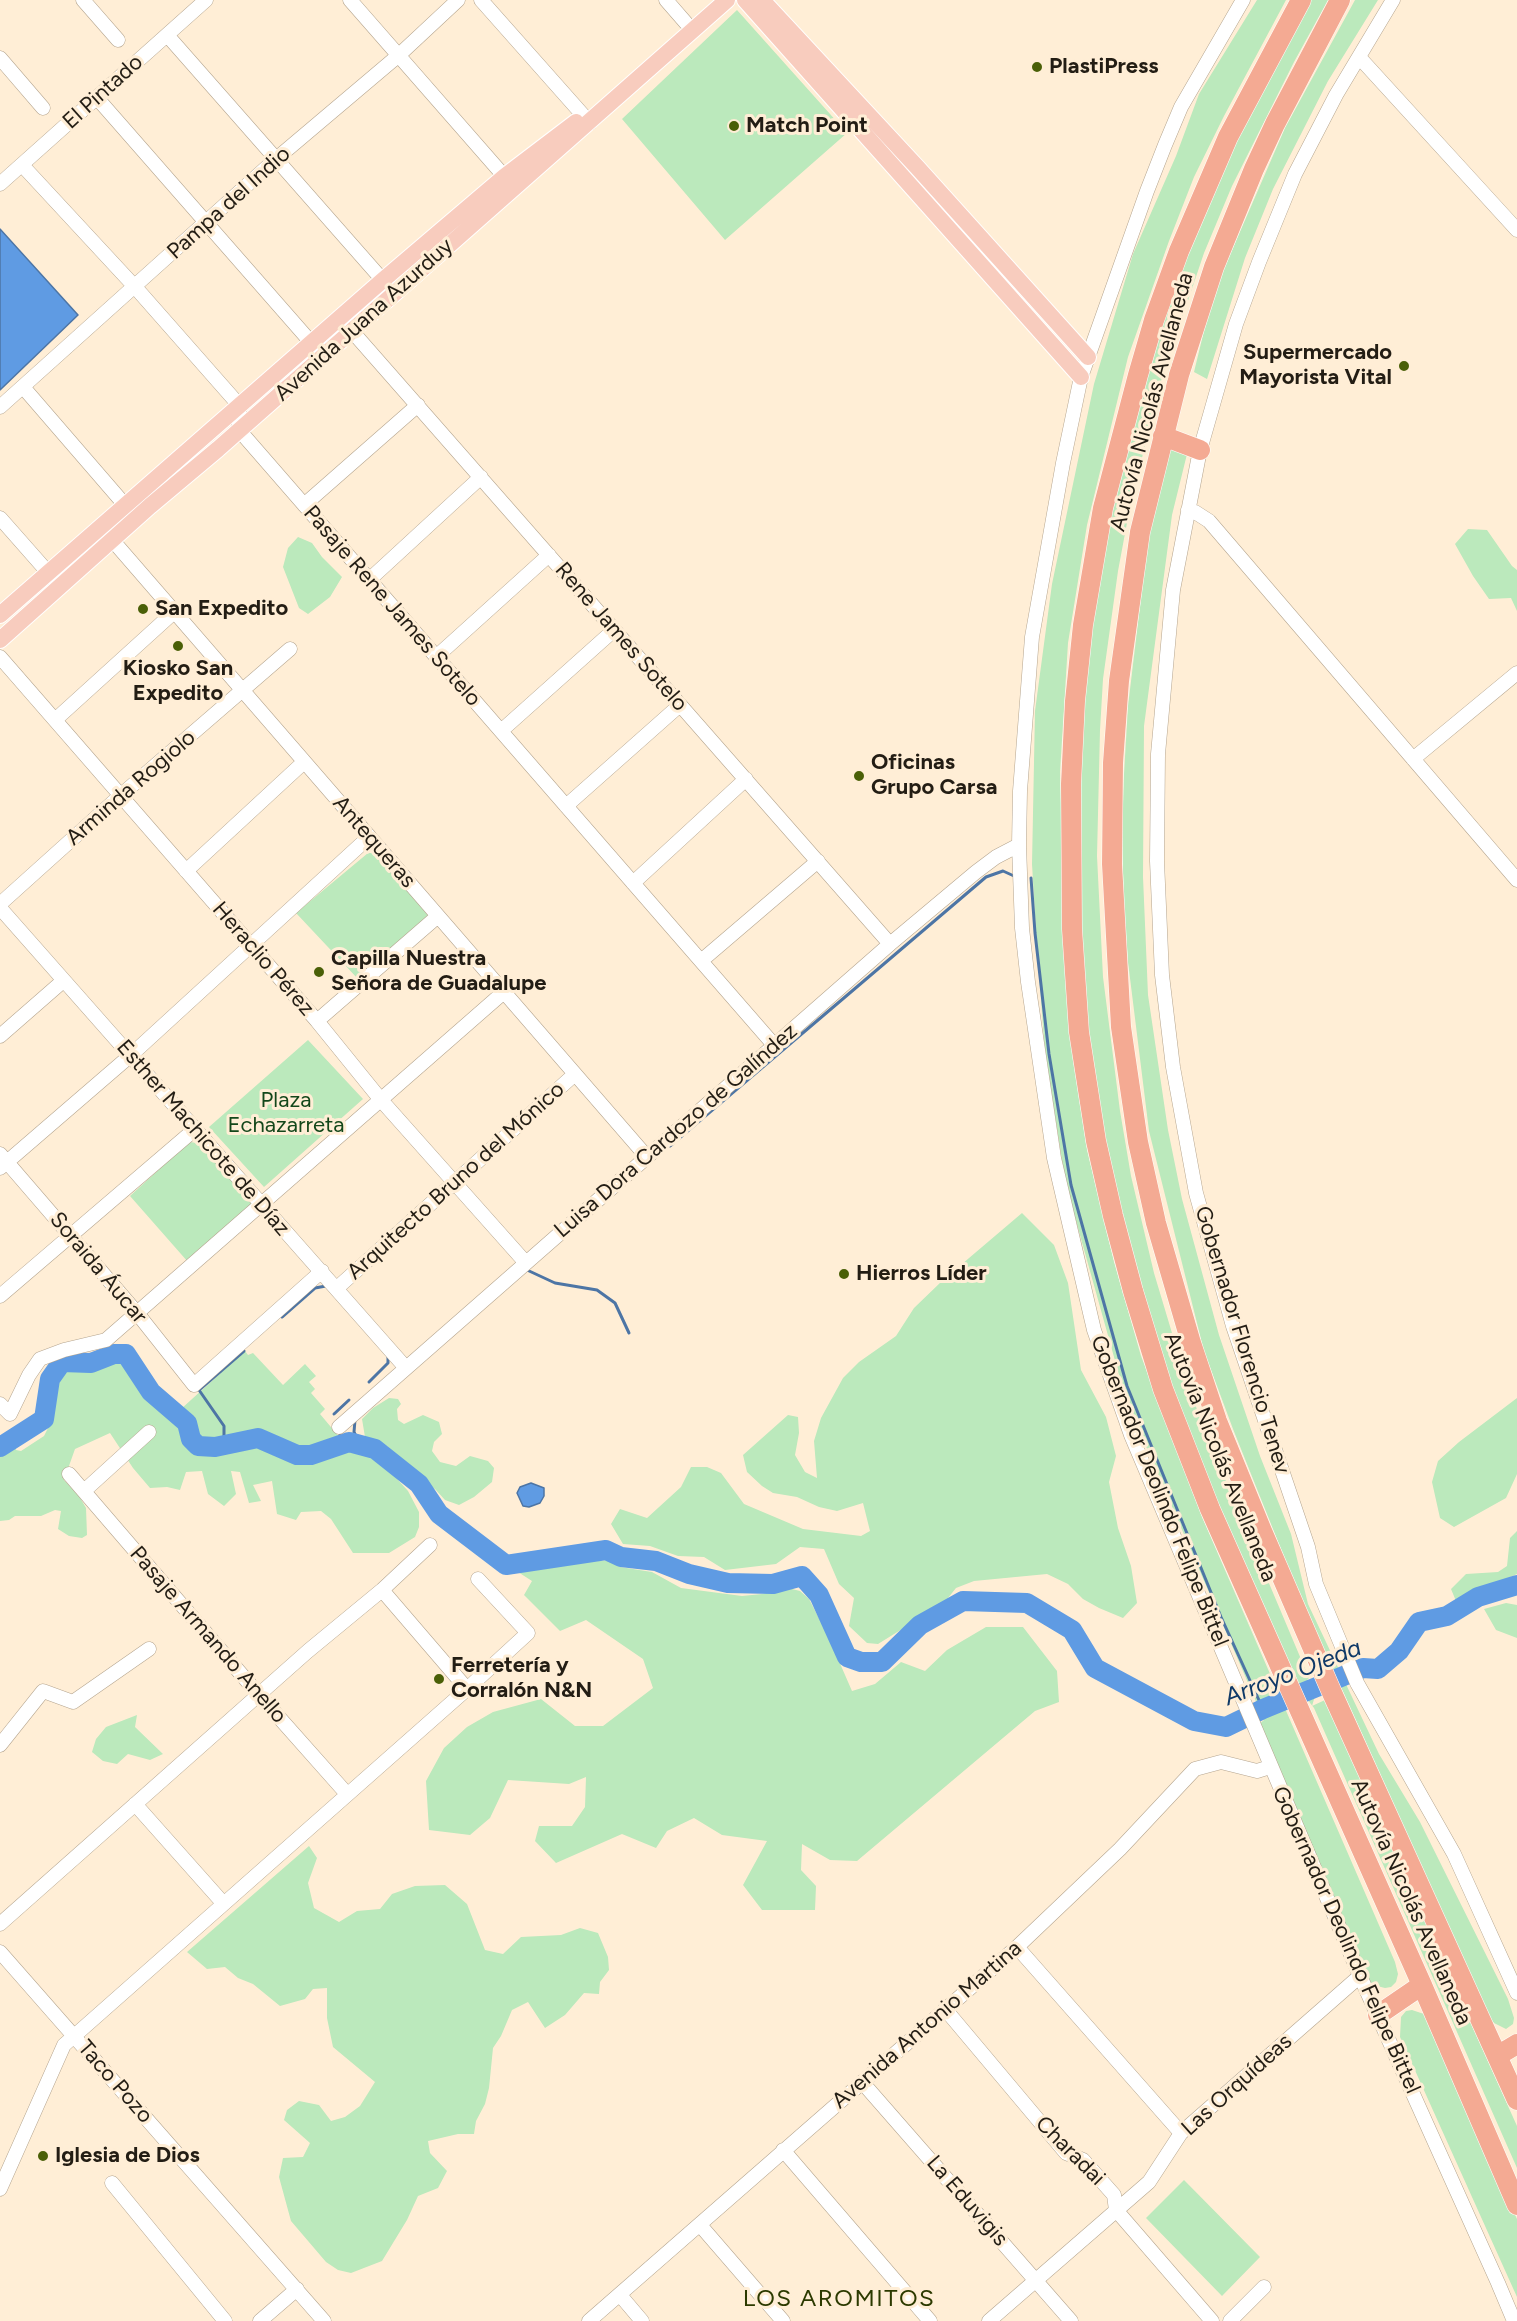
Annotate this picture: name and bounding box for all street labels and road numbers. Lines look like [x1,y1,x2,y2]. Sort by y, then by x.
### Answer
street label: El Pintado [58,49,148,135]
street label: Pampa del Indio [162,141,296,265]
street label: Avenida Juana Azurduy [269,233,459,407]
street label: Autovía Nicolás Avellaneda [1105,270,1199,534]
street label: Pasaje Rene James Sotelo [298,500,486,712]
street label: Rene James Sotelo [549,557,693,717]
street label: Arminda Rogiolo [61,725,201,851]
street label: Antequeras [327,791,421,893]
street label: Heraclio Pérez [206,897,320,1021]
street label: Luisa Dora Cardozo de Galíndez [549,1018,803,1244]
street label: Esther Machicote de Díaz [111,1035,295,1241]
street label: Arquitecto Bruno del Mónico [342,1076,570,1286]
street label: Gobernador Florencio Tenev [1189,1203,1295,1477]
street label: Soraida Áucar [44,1207,152,1329]
street label: Autovía Nicolás Avellaneda [1158,1328,1282,1586]
street label: Gobernador Deolindo Felipe Bittel [1084,1332,1234,1650]
street label: Pasaje Armando Anello [124,1541,292,1729]
street label: Autovía Nicolás Avellaneda [1345,1775,1477,2029]
street label: Gobernador Deolindo Felipe Bittel [1266,1782,1426,2098]
street label: Avenida Antonio Martina [827,1935,1027,2115]
street label: Las Orquídeas [1176,2029,1298,2141]
street label: Taco Pozo [72,2035,158,2129]
street label: Charadai [1030,2111,1110,2191]
street label: La Eduvigis [921,2150,1013,2252]

